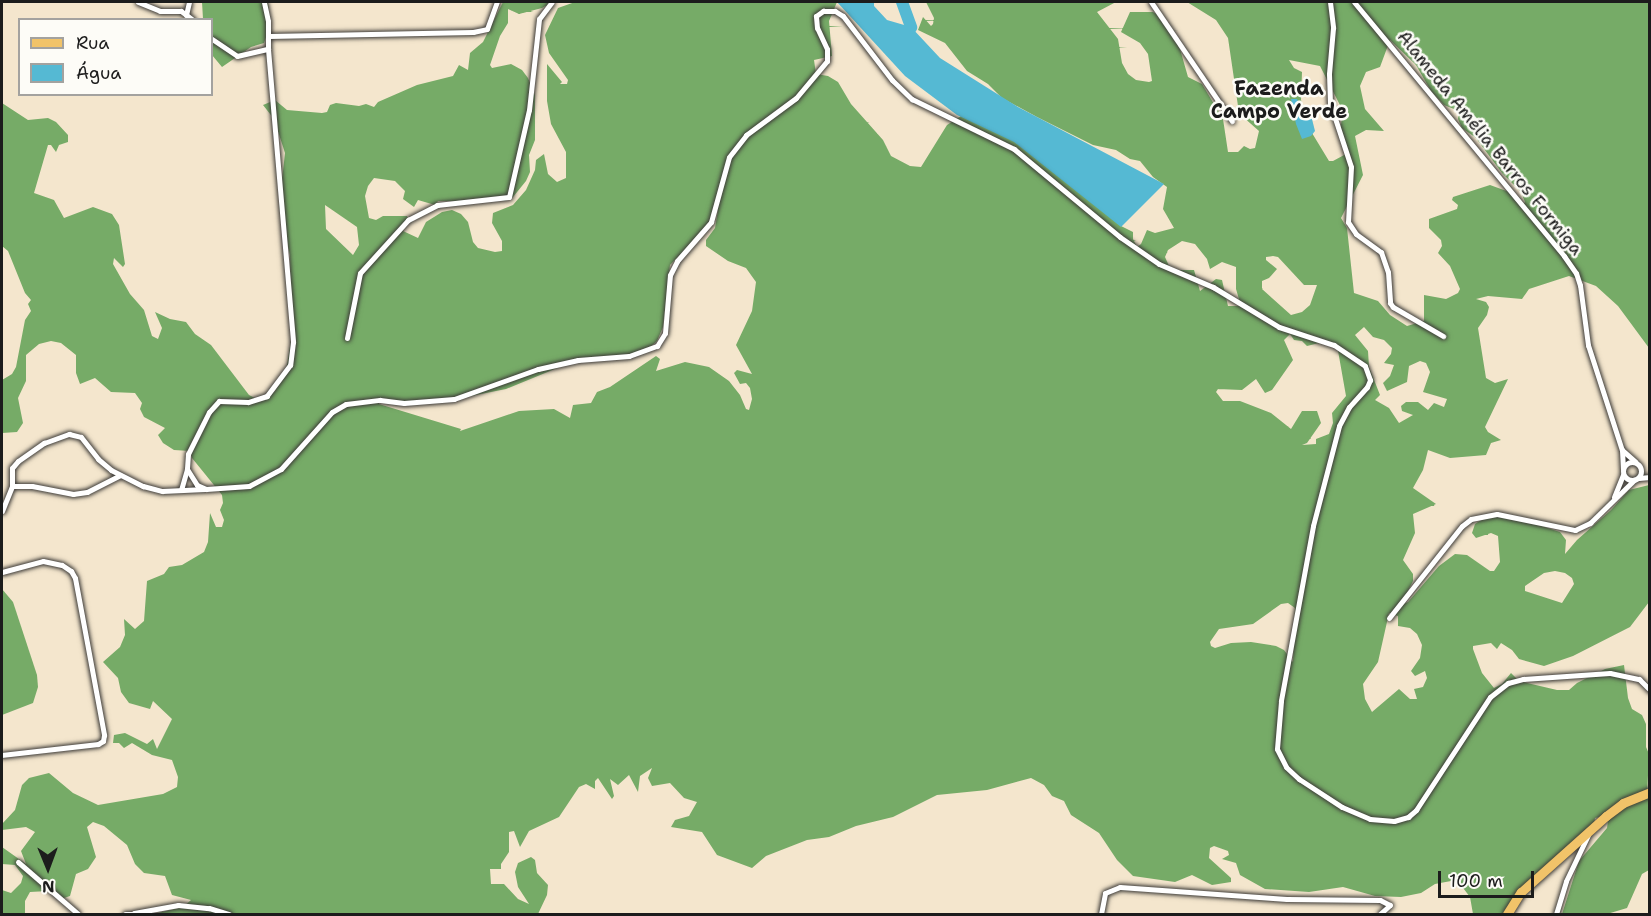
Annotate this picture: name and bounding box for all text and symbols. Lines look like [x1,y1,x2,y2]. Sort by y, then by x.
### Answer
legend [18,18,213,96]
street label: Alameda Amélia Barros Formiga [1393,26,1587,260]
text: Rua [76,31,109,55]
text: Água [76,61,121,85]
district label: Fazenda Campo Verde [1211,76,1347,123]
north arrow [18,838,78,898]
scale bar [1441,859,1537,897]
text: 100 m [1449,869,1503,893]
text: N [42,876,55,897]

